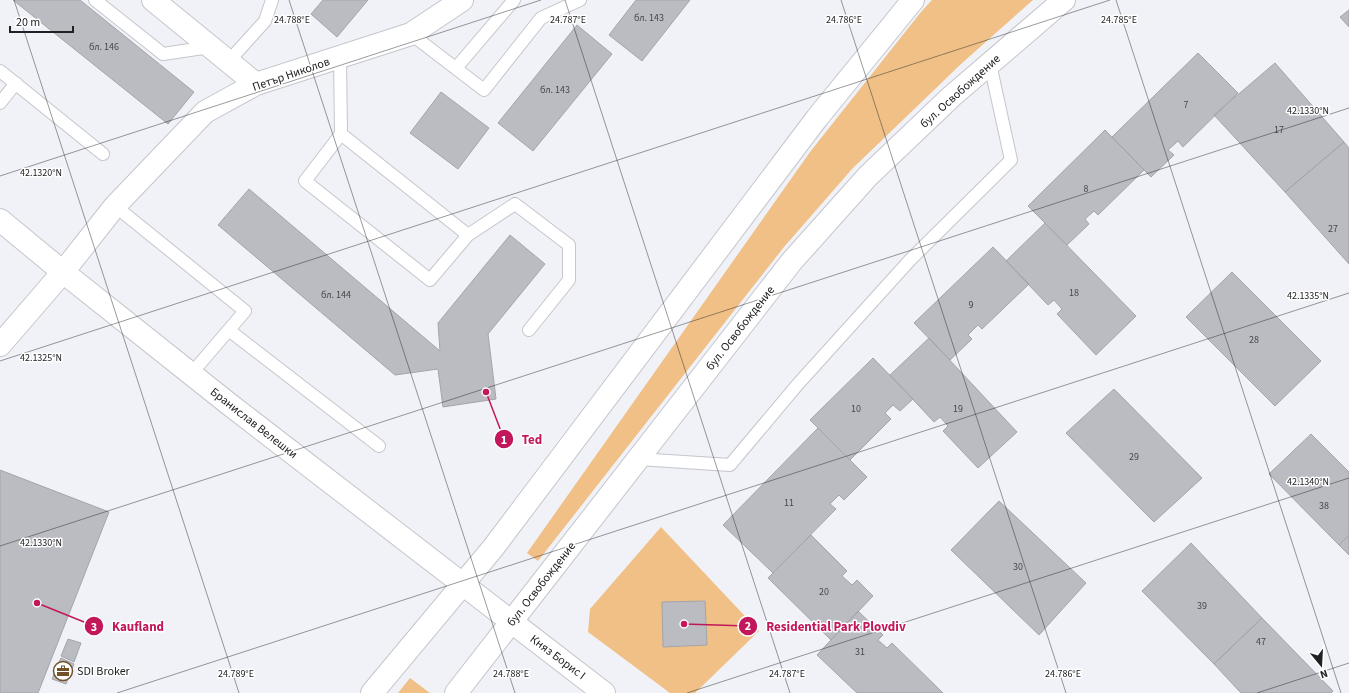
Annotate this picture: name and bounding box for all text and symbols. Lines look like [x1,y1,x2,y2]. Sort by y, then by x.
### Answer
scale bar [10,8,73,34]
house number: бл. 143 [634,11,664,25]
text: 24.788°E [274,13,310,27]
text: 24.787°E [550,13,586,27]
text: 24.786°E [826,13,862,27]
text: 24.785°E [1101,13,1137,27]
text: 20 m [16,14,40,31]
house number: бл. 146 [89,40,119,54]
street label: бул. Освобождение [916,51,1004,132]
street label: Петър Николов [250,53,332,96]
house number: бл. 143 [540,83,570,97]
house number: 7 [1184,98,1189,112]
text: 42.1330°N [1287,104,1329,118]
house number: 17 [1274,123,1284,137]
text: 42.1320°N [20,166,62,180]
house number: 8 [1084,182,1089,196]
house number: 27 [1328,222,1338,236]
street label: бул. Освобождение [702,282,779,374]
house number: 18 [1069,286,1079,300]
house number: бл. 144 [321,288,351,302]
text: 42.1335°N [1287,289,1329,303]
house number: 9 [969,298,974,312]
house number: 28 [1249,333,1259,347]
text: 42.1325°N [20,351,62,365]
street label: Бранислав Велешки [206,384,301,463]
house number: 10 [851,402,861,416]
house number: 19 [953,402,963,416]
callout: Ted [494,427,550,452]
text: Ted [522,431,542,449]
text: 1 [501,432,507,449]
house number: 29 [1129,450,1139,464]
text: 42.1340°N [1287,475,1329,489]
house number: 11 [784,496,794,510]
house number: 38 [1319,499,1329,513]
text: 42.1330°N [20,536,62,550]
street label: бул. Освобождение [503,538,580,630]
house number: 30 [1013,560,1023,574]
house number: 20 [819,585,829,599]
house number: 39 [1197,599,1207,613]
callout: Residential Park Plovdiv [738,613,914,638]
callout: Kaufland [84,614,173,639]
text: Kaufland [112,618,164,636]
text: 2 [745,618,751,635]
text: Residential Park Plovdiv [766,618,906,636]
text: 3 [91,619,97,636]
street label: Княз Борис I [526,631,589,684]
house number: 47 [1256,635,1266,649]
house number: 31 [855,645,865,659]
north arrow [1301,645,1341,685]
office icon: SDI Broker [52,660,74,682]
place label: SDI Broker [77,663,131,680]
text: N [1318,666,1330,682]
text: 24.789°E [218,667,254,681]
text: 24.788°E [493,667,529,681]
text: 24.787°E [769,667,805,681]
text: 24.786°E [1045,667,1081,681]

